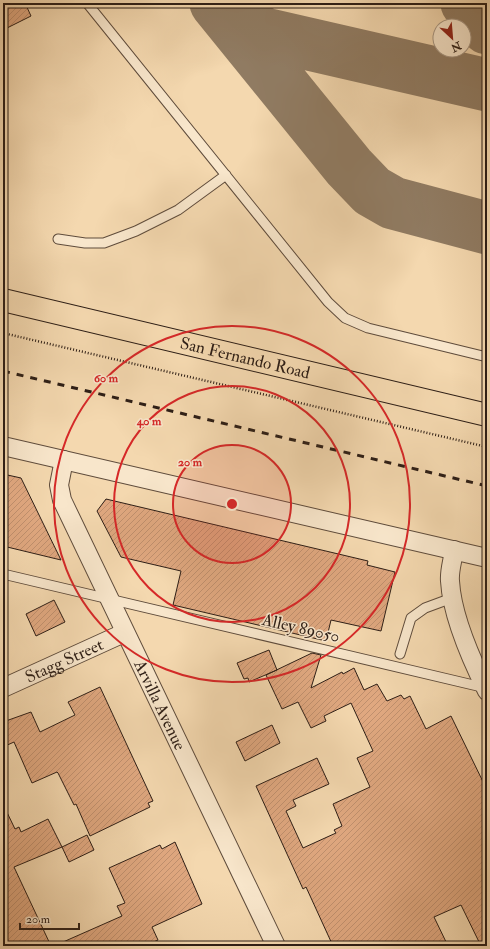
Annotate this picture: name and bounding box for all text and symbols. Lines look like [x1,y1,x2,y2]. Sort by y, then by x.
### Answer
north arrow [432,18,472,58]
text: N [448,38,464,55]
street label: San Fernando Road [178,332,313,383]
text: 60 m [94,371,119,386]
text: 40 m [136,414,162,429]
text: 20 m [178,455,203,470]
centre of rings [225,497,239,511]
street label: Alley 89050 [259,609,342,648]
street label: Stagg Street [22,633,107,687]
street label: Arvilla Avenue [129,655,191,753]
scale bar [20,905,79,931]
text: 20 m [26,912,51,927]

